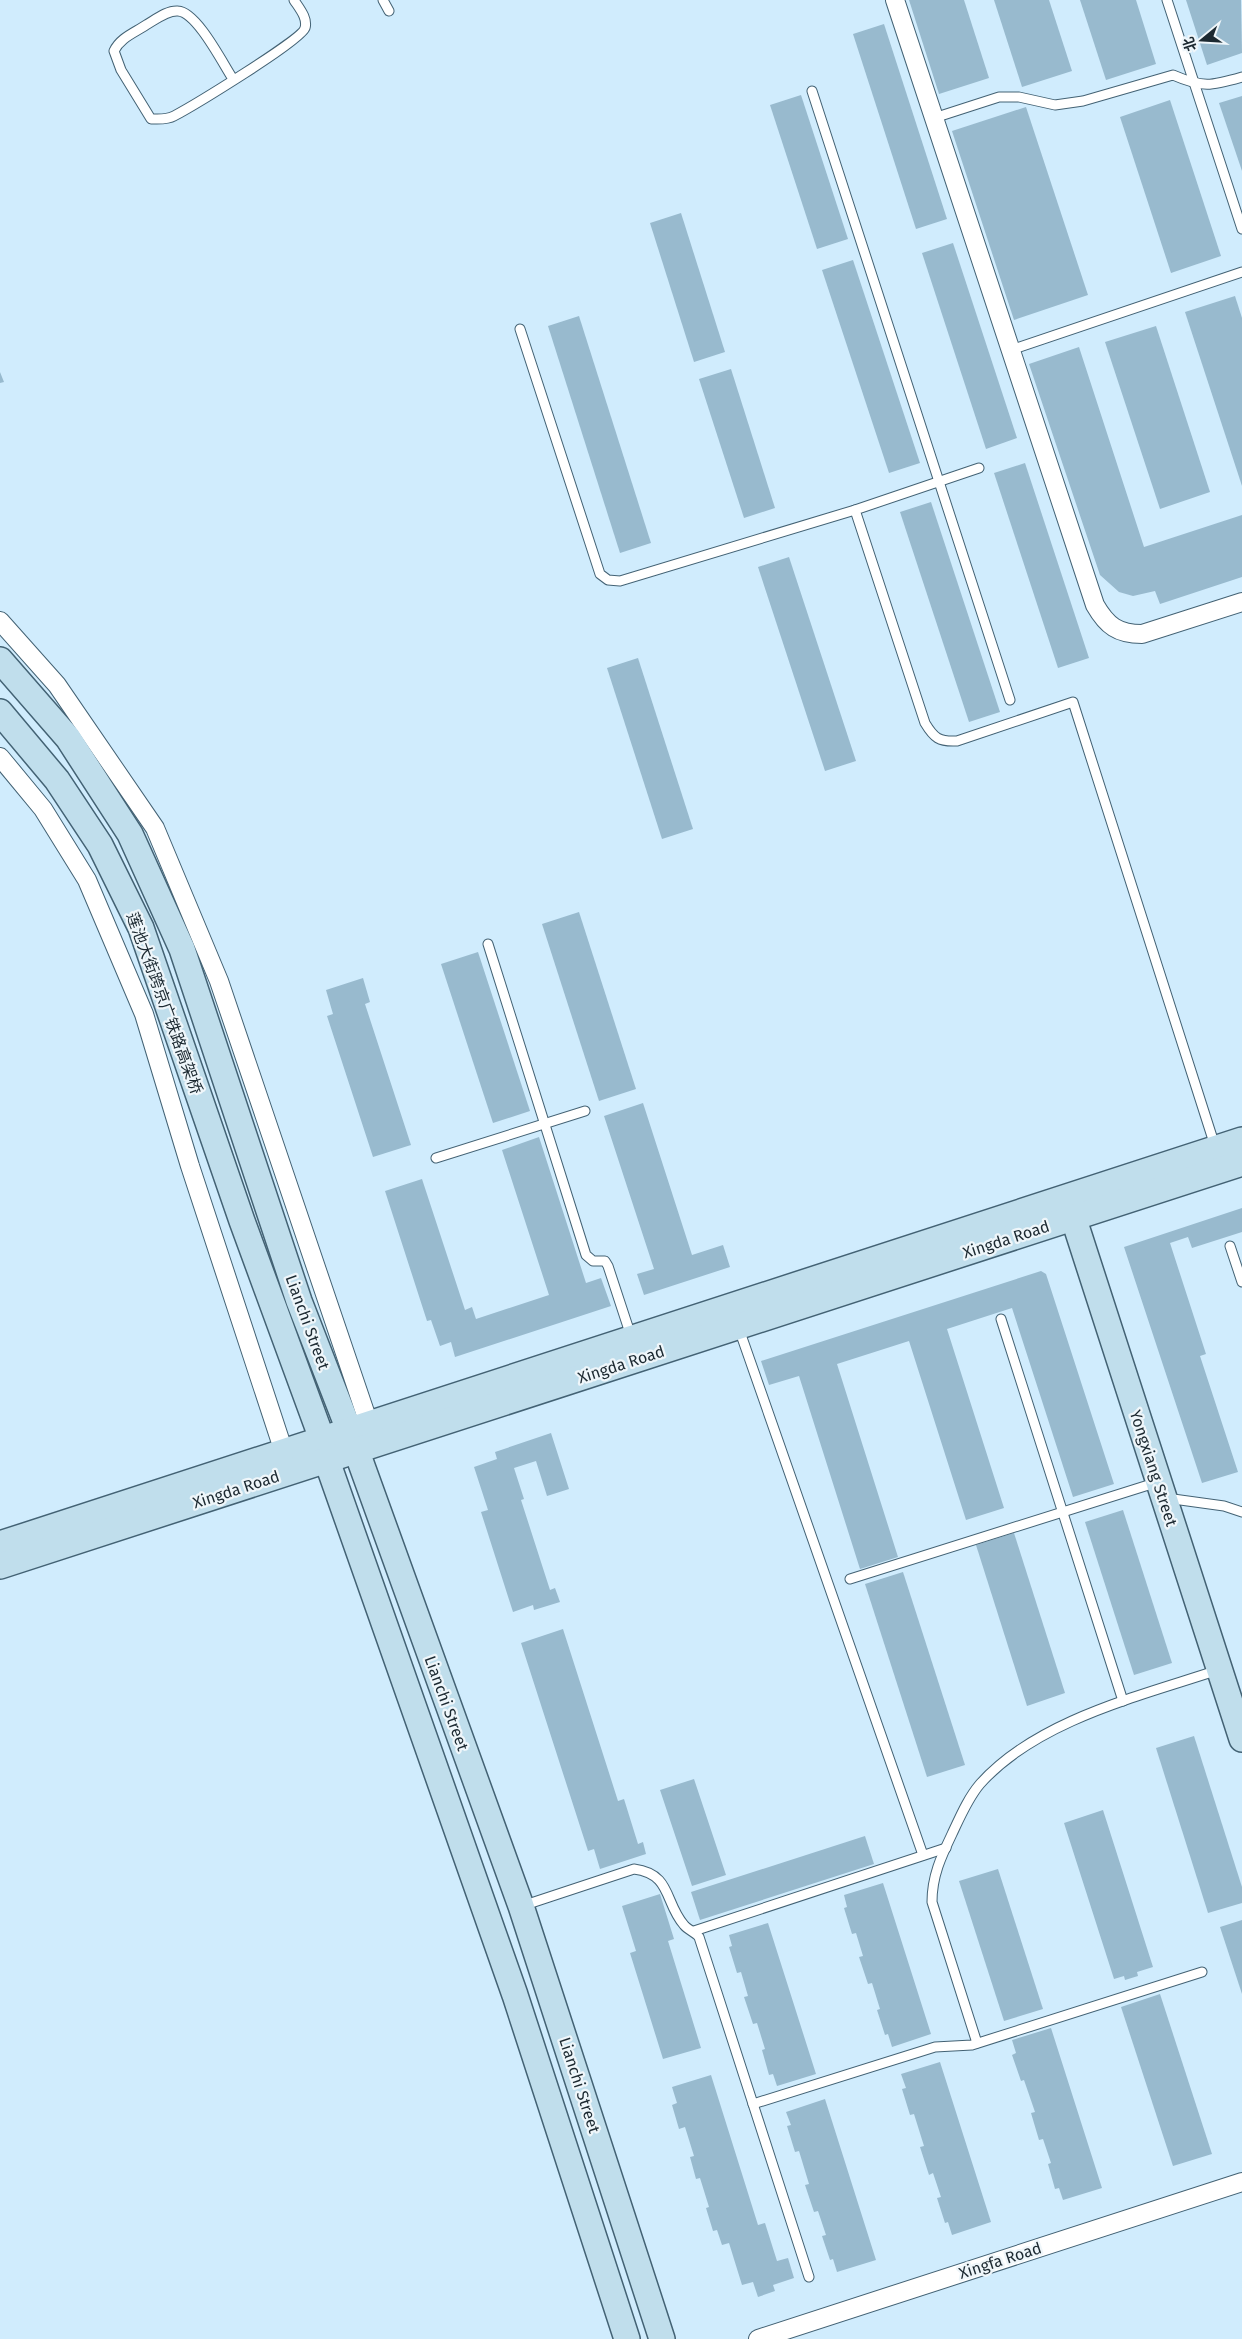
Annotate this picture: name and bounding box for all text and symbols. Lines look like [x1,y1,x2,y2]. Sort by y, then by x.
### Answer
north arrow [1177,15,1227,65]
text: 北 [1180,35,1200,53]
street label: 莲池大街跨京广铁路高架桥 [123,910,206,1097]
street label: Xingda Road [960,1217,1052,1262]
street label: Lianchi Street [282,1272,334,1372]
street label: Xingda Road [575,1342,667,1387]
street label: Yongxiang Street [1126,1408,1181,1529]
street label: Xingda Road [190,1467,282,1512]
street label: Lianchi Street [421,1653,473,1753]
street label: Lianchi Street [555,2035,604,2136]
street label: Xingfa Road [956,2238,1044,2283]

